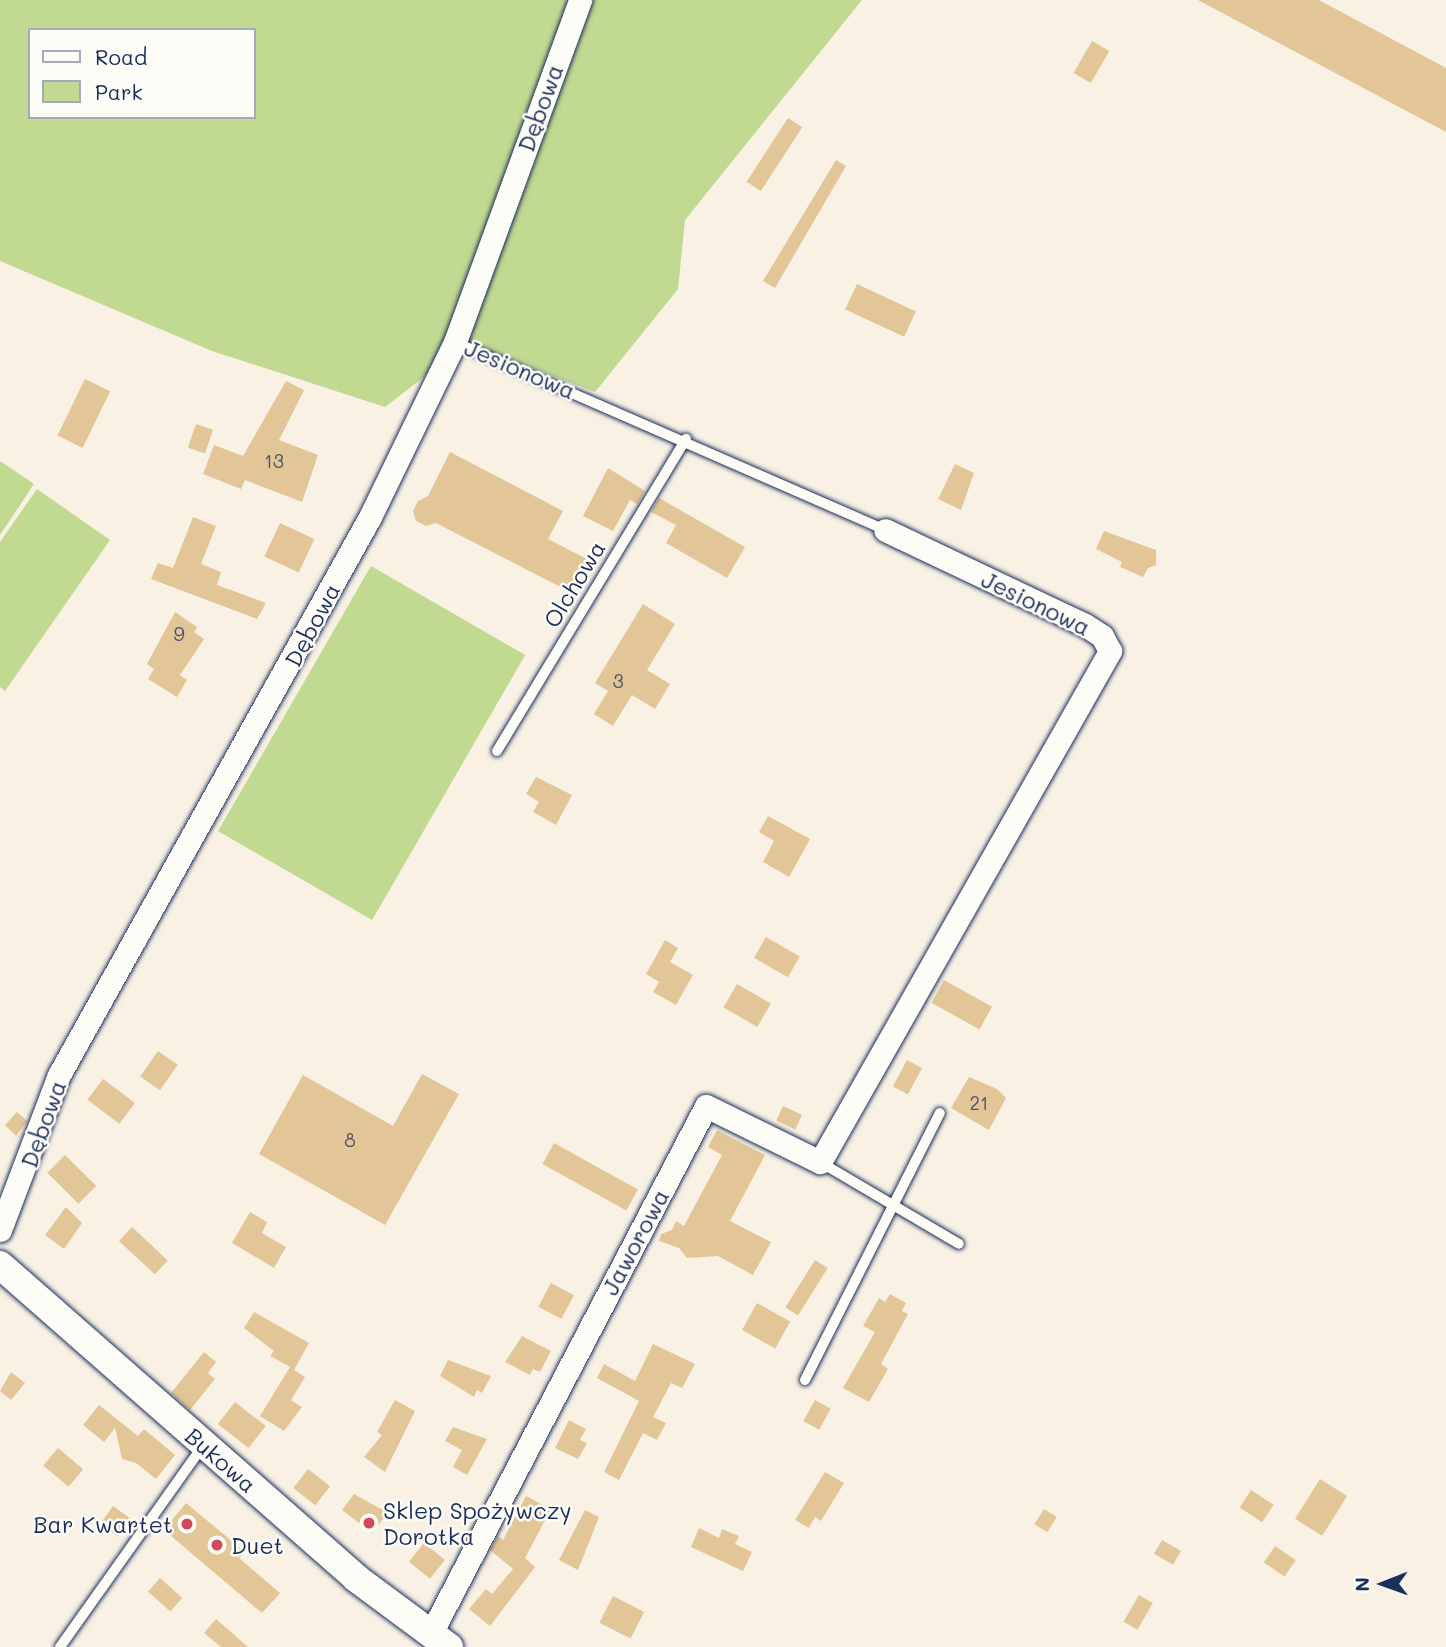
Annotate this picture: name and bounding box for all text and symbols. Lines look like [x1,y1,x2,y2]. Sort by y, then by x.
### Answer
legend [28,28,256,119]
text: Road [95,43,147,70]
street label: Dębowa [512,61,568,155]
text: Park [95,78,143,105]
street label: Jesionowa [461,333,579,405]
house number: 13 [264,450,284,472]
street label: Olchowa [537,536,611,632]
street label: Jesionowa [977,565,1095,641]
street label: Dębowa [279,579,345,671]
house number: 9 [173,623,185,645]
house number: 3 [612,670,624,692]
street label: Dębowa [15,1077,71,1171]
house number: 21 [969,1092,989,1114]
house number: 8 [344,1129,356,1151]
street label: Jaworowa [596,1184,674,1300]
street label: Bukowa [180,1422,262,1498]
place label: Sklep Spożywczy Dorotka [383,1496,571,1550]
place label: Bar Kwartet [33,1510,173,1538]
marker: Sklep Spożywczy Dorotka [361,1515,377,1531]
marker: Bar Kwartet [179,1516,195,1532]
place label: Duet [231,1531,284,1559]
marker: Duet [209,1537,225,1553]
north arrow [1348,1549,1418,1619]
text: N [1349,1577,1374,1592]

